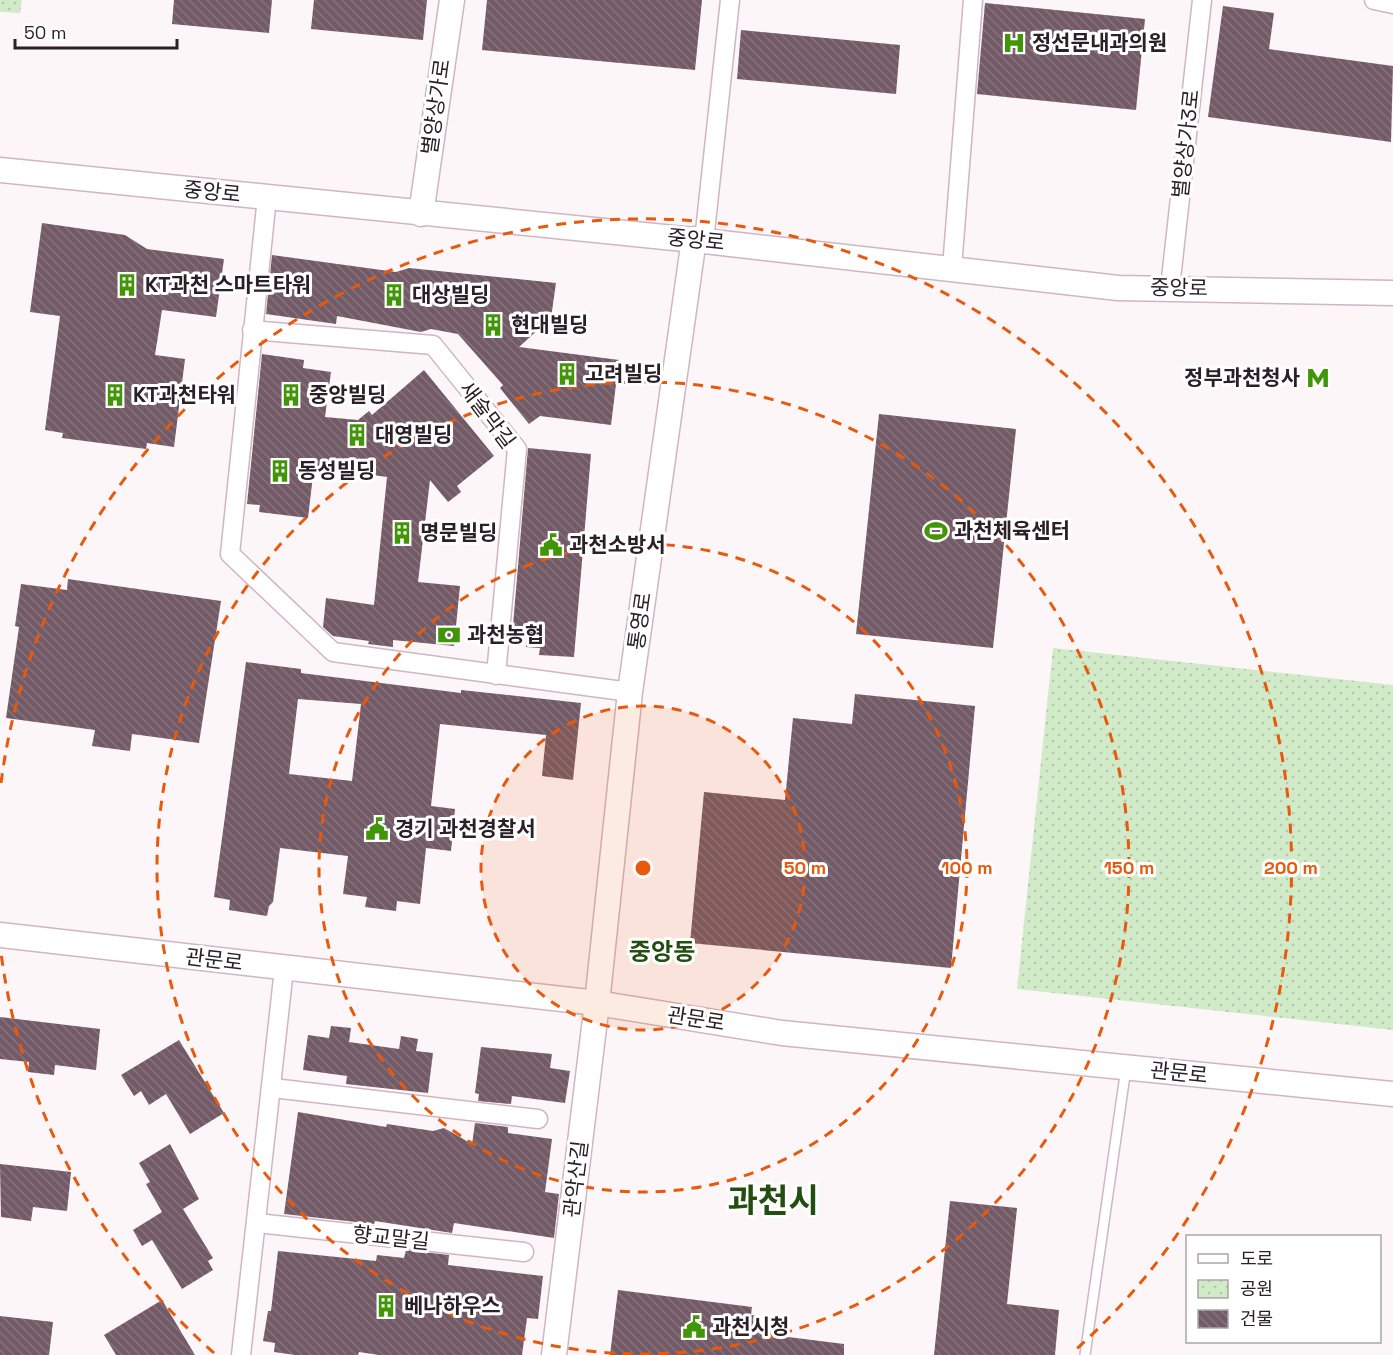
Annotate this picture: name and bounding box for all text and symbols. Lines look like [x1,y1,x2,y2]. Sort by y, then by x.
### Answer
scale bar [15,12,177,50]
text: 50 m [24,21,66,44]
place label: 정선문내과의원 [1032,29,1167,56]
hospital icon: 정선문내과의원 [1001,30,1027,56]
street label: 별양상가로 [415,57,456,157]
street label: 별양상가3로 [1166,88,1205,200]
street label: 중앙로 [182,175,242,208]
street label: 중앙로 [666,223,726,256]
place label: KT과천 스마트타워 [145,271,311,298]
building icon: KT과천 스마트타워 [114,272,140,298]
street label: 중앙로 [1150,273,1208,302]
place label: 대상빌딩 [412,281,489,308]
building icon: 대상빌딩 [381,282,407,308]
place label: 현대빌딩 [511,311,588,338]
building icon: 현대빌딩 [480,312,506,338]
place label: 고려빌딩 [585,360,662,387]
building icon: 고려빌딩 [554,361,580,387]
place label: 정부과천청사 [1184,364,1300,391]
metro station icon: 정부과천청사 [1305,365,1331,391]
street label: 새술막길 [453,376,521,454]
place label: KT과천타워 [133,381,236,408]
place label: 중앙빌딩 [309,381,386,408]
building icon: KT과천타워 [102,382,128,408]
building icon: 중앙빌딩 [278,382,304,408]
place label: 대영빌딩 [375,421,452,448]
building icon: 대영빌딩 [344,422,370,448]
place label: 동성빌딩 [298,457,375,484]
building icon: 동성빌딩 [267,458,293,484]
place label: 과천체육센터 [954,517,1070,544]
sports icon: 과천체육센터 [923,518,949,544]
place label: 명문빌딩 [420,519,497,546]
building icon: 명문빌딩 [389,520,415,546]
place label: 과천소방서 [569,531,666,558]
public building icon: 과천소방서 [538,532,564,558]
street label: 통영로 [622,590,657,652]
place label: 과천농협 [467,621,544,648]
bank icon: 과천농협 [436,622,462,648]
place label: 경기 과천경찰서 [395,815,536,842]
public building icon: 경기 과천경찰서 [364,816,390,842]
text: 50 m [784,856,826,879]
text: 100 m [941,856,993,879]
text: 150 m [1104,856,1154,879]
text: 200 m [1264,856,1318,879]
centre of rings [633,858,653,878]
district label: 중앙동 [629,936,695,967]
street label: 관문로 [184,943,244,976]
street label: 관문로 [665,1001,727,1036]
street label: 관문로 [1149,1056,1209,1089]
street label: 관악산길 [557,1139,594,1219]
district label: 과천시 [727,1180,819,1222]
street label: 향교말길 [351,1220,431,1255]
legend [1186,1235,1381,1343]
text: 도로 [1240,1247,1273,1270]
text: 공원 [1240,1277,1273,1300]
place label: 베나하우스 [404,1292,501,1319]
building icon: 베나하우스 [373,1293,399,1319]
text: 건물 [1240,1307,1273,1330]
place label: 과천시청 [712,1313,789,1340]
public building icon: 과천시청 [681,1314,707,1340]

